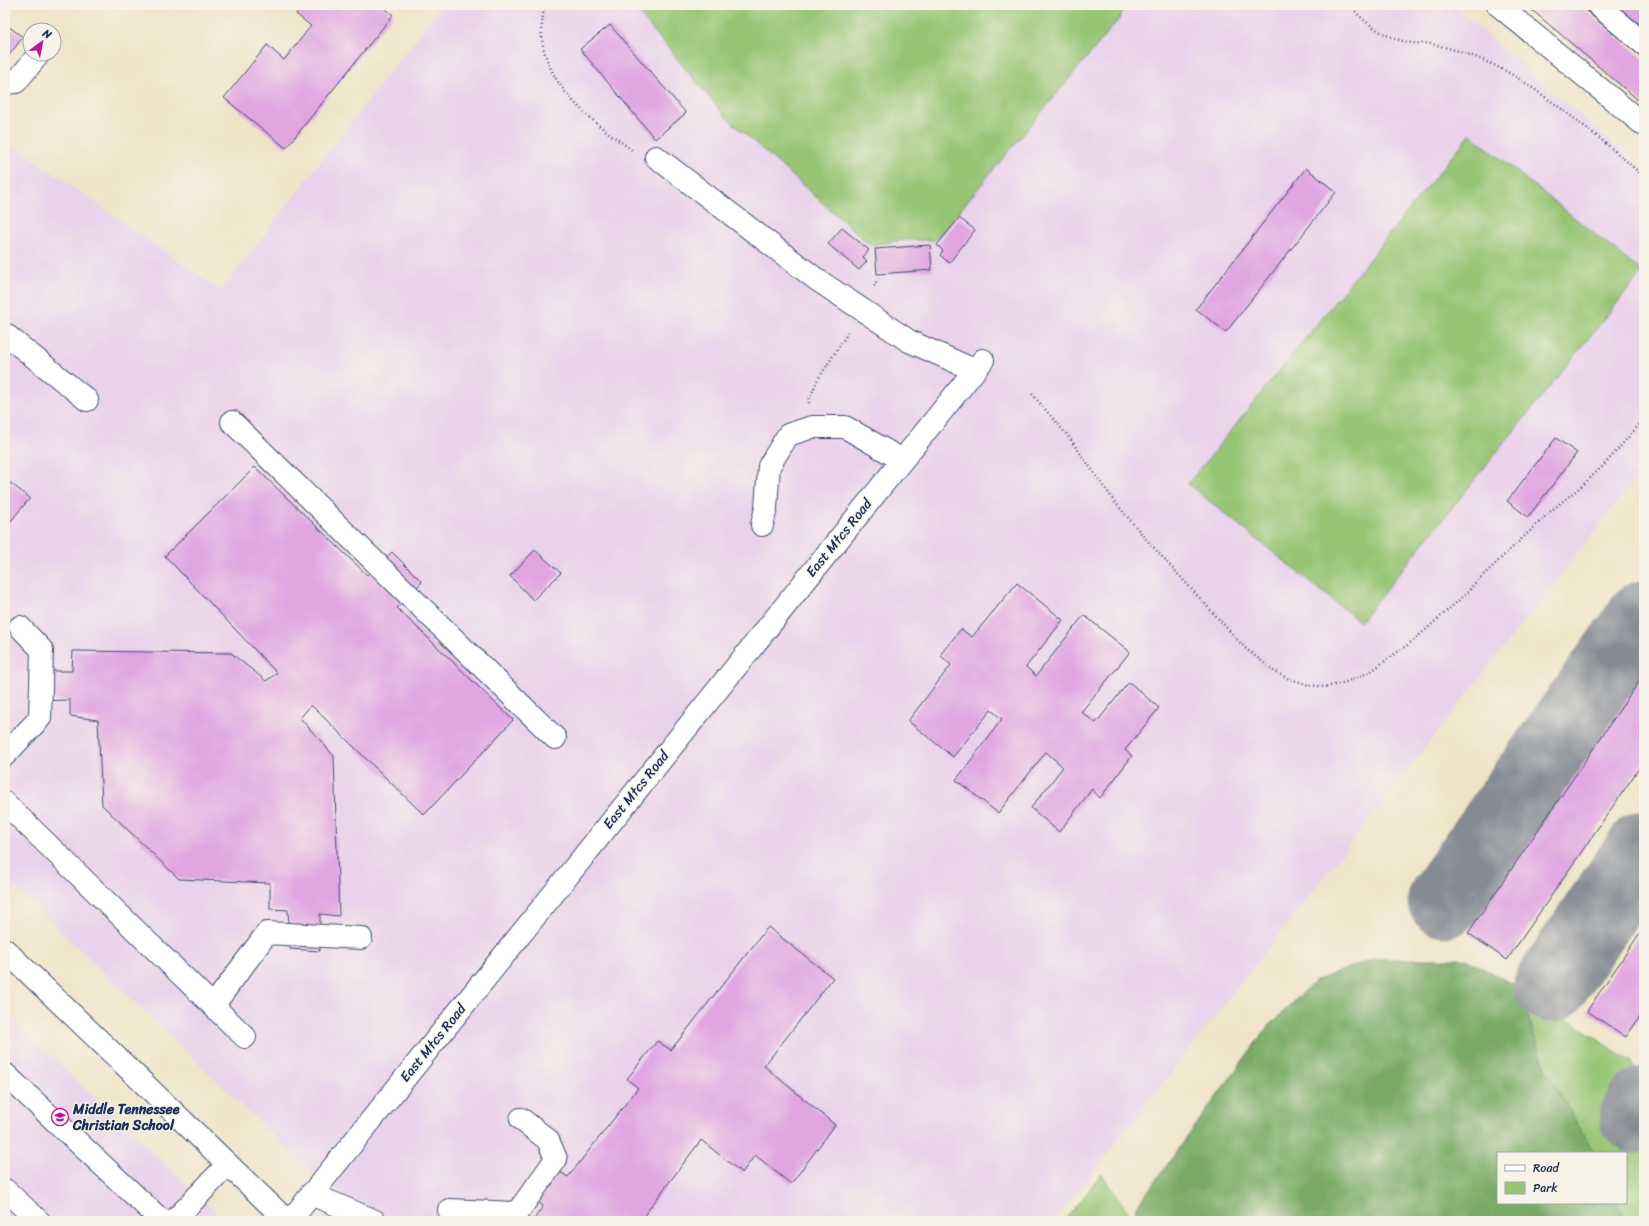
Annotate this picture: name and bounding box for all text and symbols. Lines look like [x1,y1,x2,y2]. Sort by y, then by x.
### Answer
north arrow [22,22,62,62]
text: N [38,23,56,44]
street label: East Mtcs Road [799,492,880,583]
street label: East Mtcs Road [596,744,677,835]
street label: East Mtcs Road [393,997,474,1088]
place label: Middle Tennessee Christian School [72,1097,180,1138]
school or university icon: Middle Tennessee Christian School [50,1107,70,1127]
legend [1497,1152,1627,1204]
text: Road [1533,1157,1560,1179]
text: Park [1533,1177,1558,1199]

